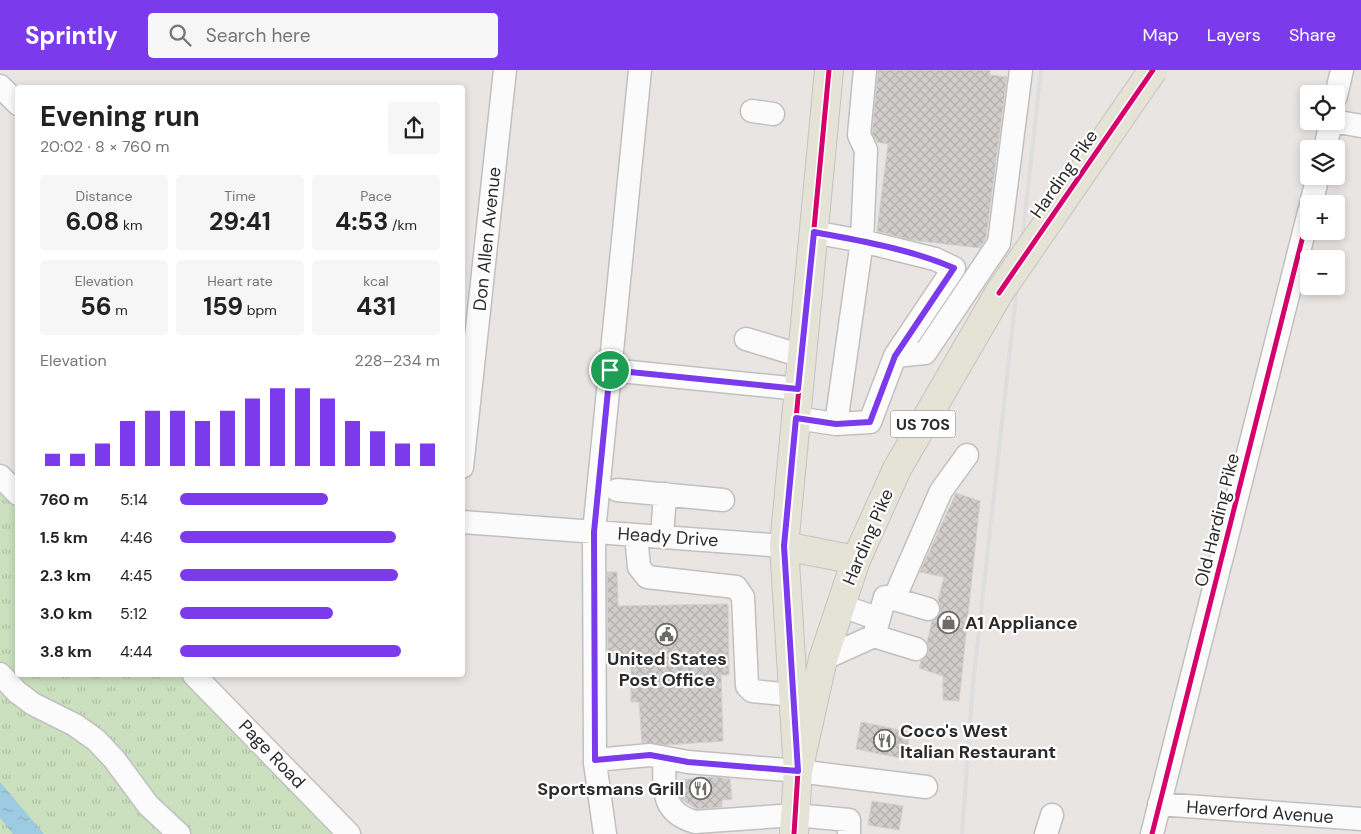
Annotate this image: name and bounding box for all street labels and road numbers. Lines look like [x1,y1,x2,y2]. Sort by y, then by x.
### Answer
street label: Harding Pike [1025,125,1103,223]
street label: Don Allen Avenue [468,166,506,312]
road number: US 70S [890,410,956,438]
street label: Old Harding Pike [1189,451,1245,589]
street label: Harding Pike [837,485,899,589]
street label: Heady Drive [617,522,719,552]
street label: Page Road [233,715,311,793]
street label: Haverford Avenue [1186,795,1334,829]

